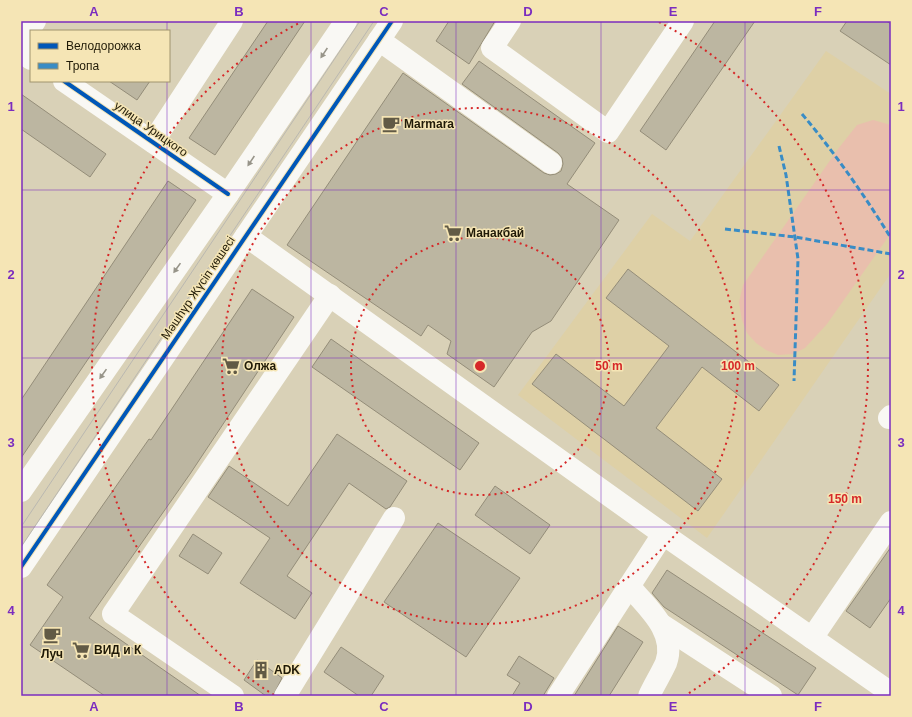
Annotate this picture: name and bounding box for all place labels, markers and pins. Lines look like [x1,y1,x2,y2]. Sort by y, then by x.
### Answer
cafe icon: Marmara [381,114,401,134]
place label: Marmara [404,117,454,131]
supermarket icon: Манакбай [443,223,463,243]
place label: Манакбай [466,226,524,240]
supermarket icon: Олжа [221,356,241,376]
place label: Олжа [244,359,276,373]
centre of rings [473,359,487,373]
cafe icon: Луч [42,625,62,645]
supermarket icon: ВИД и К [71,640,91,660]
place label: ВИД и К [94,643,142,657]
place label: Луч [41,647,63,661]
building icon: ADK [251,660,271,680]
place label: ADK [274,663,300,677]

